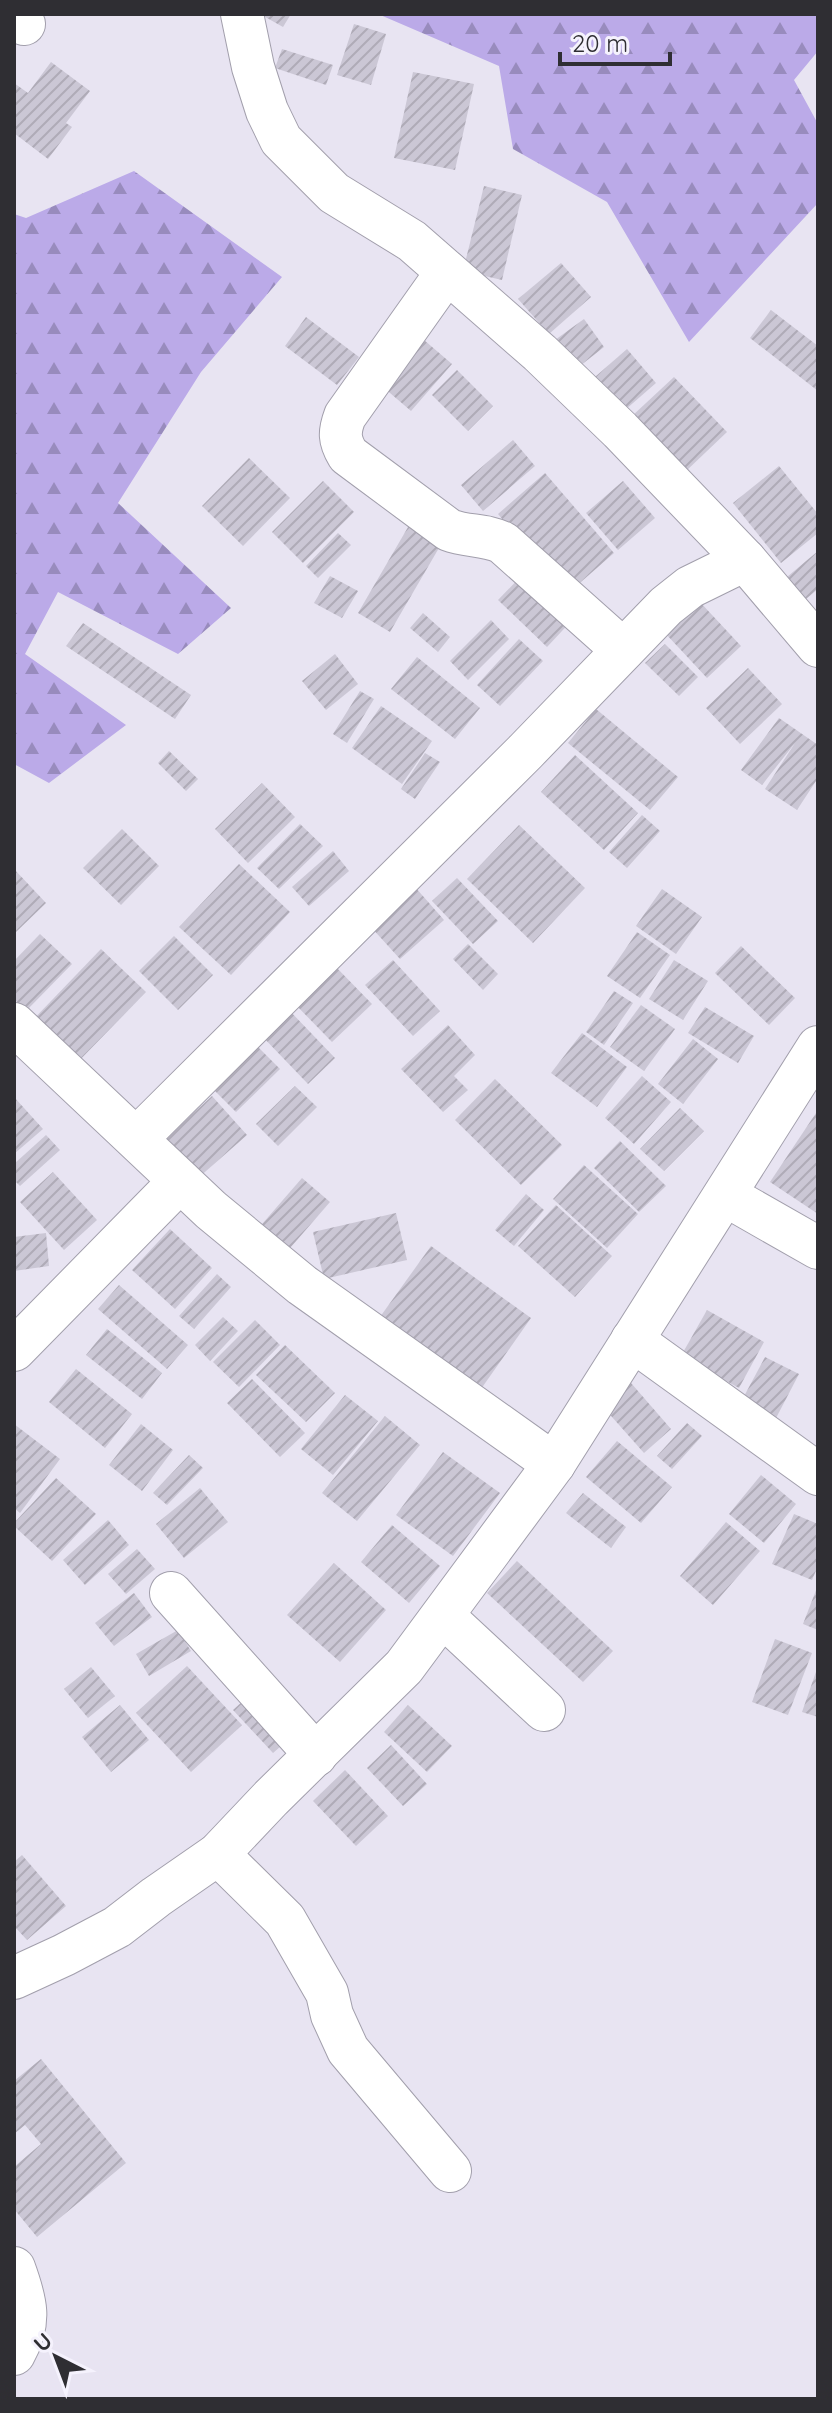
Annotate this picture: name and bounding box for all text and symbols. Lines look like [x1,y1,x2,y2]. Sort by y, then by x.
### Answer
scale bar [560,16,670,66]
text: 20 m [572,28,628,58]
north arrow [16,2317,96,2397]
text: U [27,2327,58,2358]

